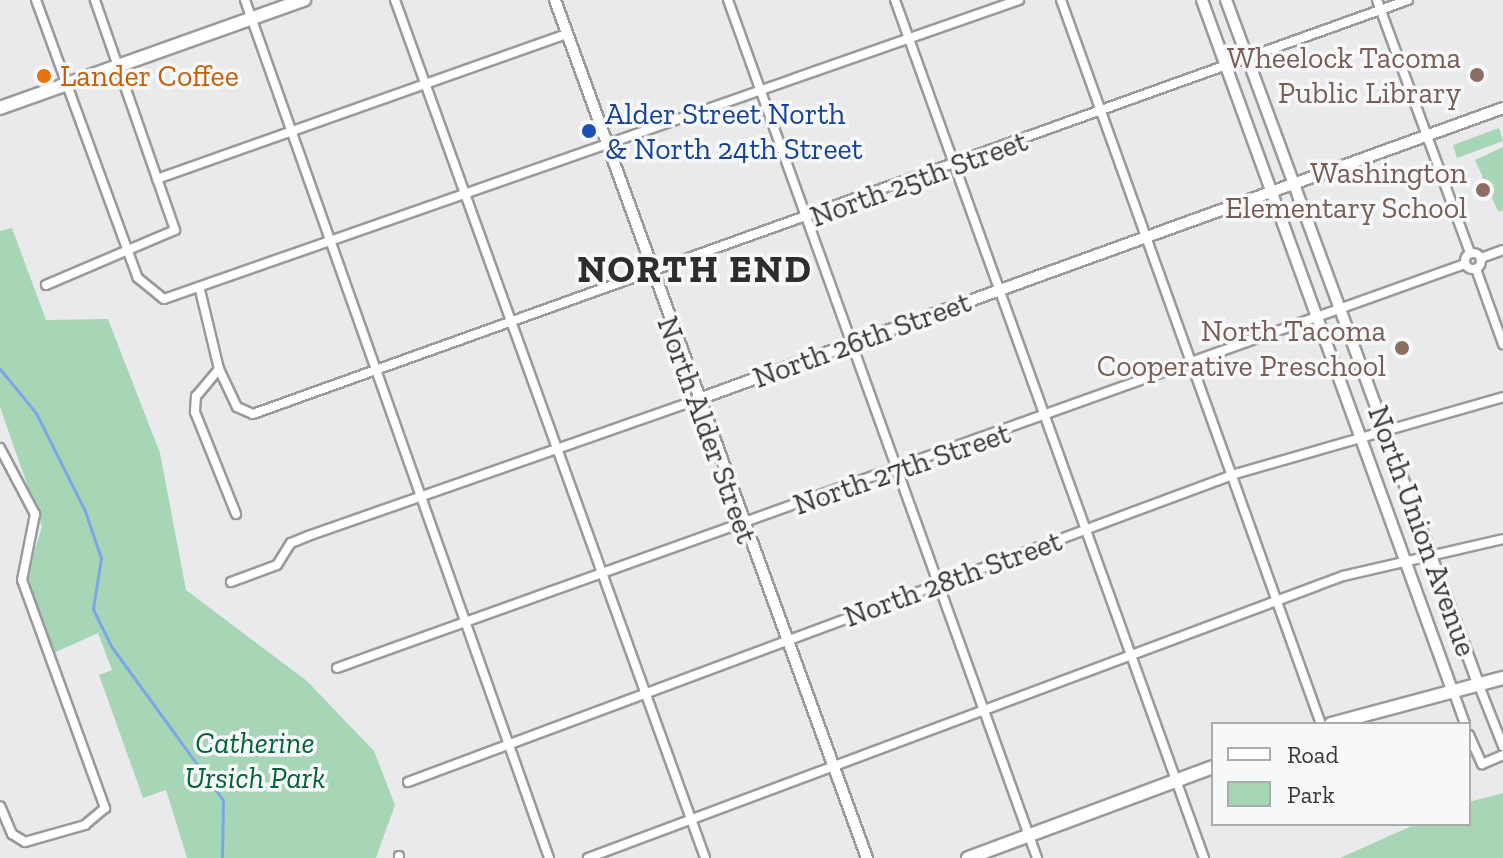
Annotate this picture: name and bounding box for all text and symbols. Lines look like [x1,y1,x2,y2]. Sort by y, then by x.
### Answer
place label: Wheelock Tacoma Public Library [1226,40,1461,110]
place label: Lander Coffee [60,58,239,94]
marker: Wheelock Tacoma Public Library [1468,66,1486,84]
marker: Lander Coffee [35,67,53,85]
place label: Alder Street North & North 24th Street [605,96,863,166]
marker: Alder Street North & North 24th Street [580,122,598,140]
street label: North 25th Street [805,123,1033,235]
place label: Washington Elementary School [1224,155,1467,226]
marker: Washington Elementary School [1474,181,1492,199]
district label: NORTH END [577,247,813,293]
street label: North 26th Street [748,284,976,396]
street label: North Alder Street [649,311,765,549]
place label: North Tacoma Cooperative Preschool [1097,313,1386,384]
marker: North Tacoma Cooperative Preschool [1393,339,1411,357]
street label: North Union Avenue [1360,400,1484,662]
street label: North 27th Street [789,415,1015,523]
street label: North 28th Street [839,523,1067,635]
legend [1211,722,1471,826]
park label: Catherine Ursich Park [185,725,325,796]
text: Road [1287,740,1339,769]
text: Park [1287,780,1335,809]

